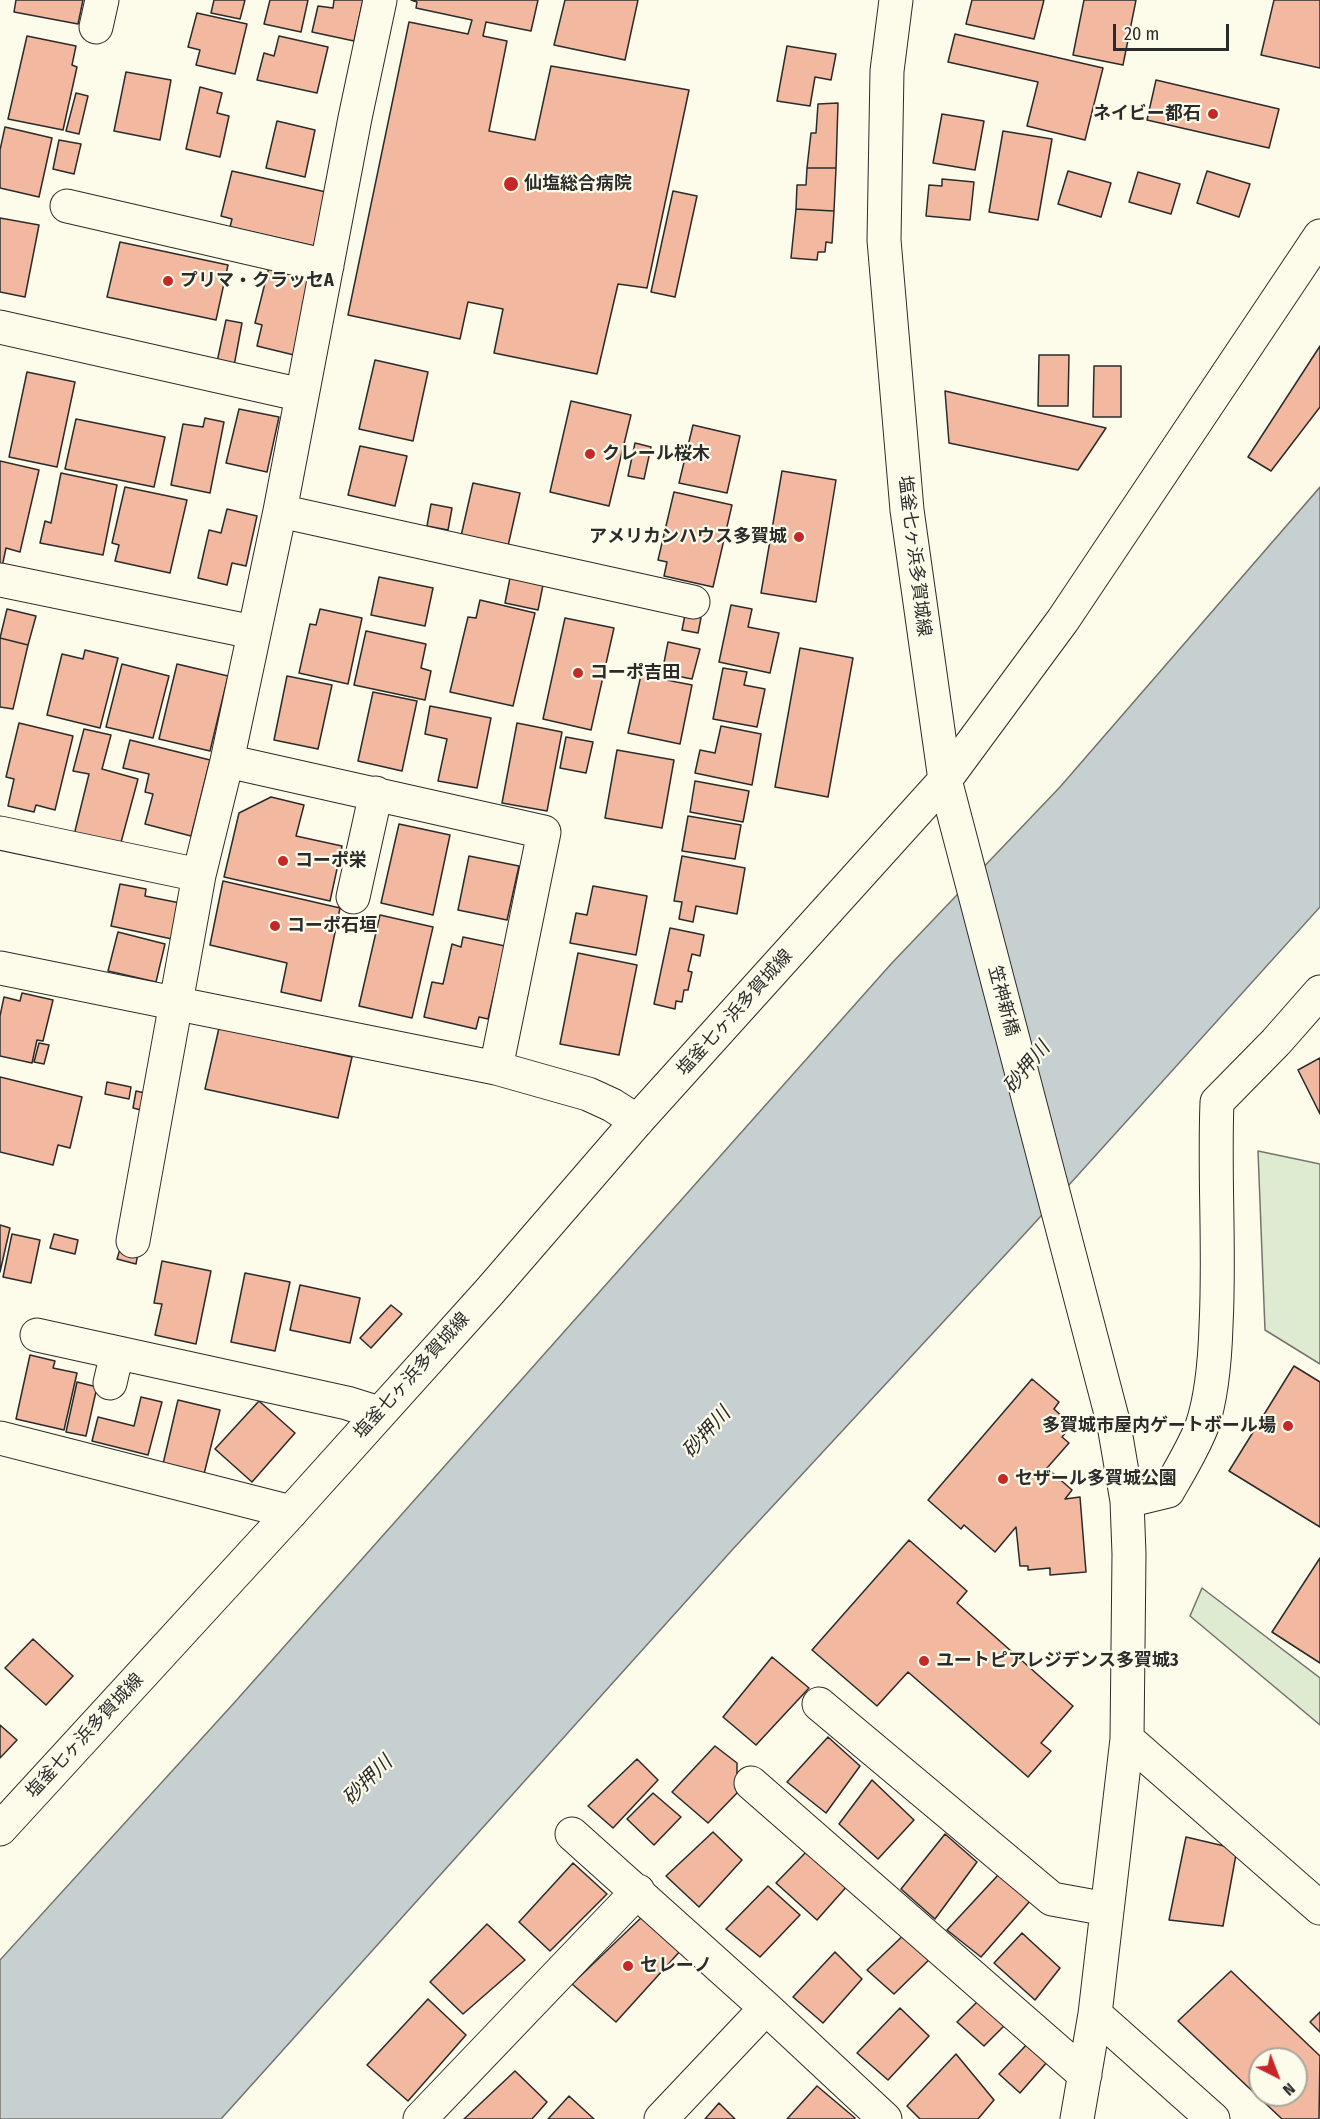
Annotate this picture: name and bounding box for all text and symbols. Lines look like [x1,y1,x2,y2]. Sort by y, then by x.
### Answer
scale bar [1116,12,1232,50]
text: 20 m [1124,23,1159,45]
place label: ネイビー都石 [1093,103,1201,125]
marker: ネイビー都石 [1206,107,1220,121]
place label: 仙塩総合病院 [524,173,632,195]
marker: 仙塩総合病院 [502,175,520,193]
place label: プリマ・クラッセA [180,270,334,292]
marker: プリマ・クラッセA [161,274,175,288]
place label: クレール桜木 [602,443,710,465]
marker: クレール桜木 [583,447,597,461]
street label: 塩釜七ヶ浜多賀城線 [893,474,935,638]
place label: アメリカンハウス多賀城 [589,526,787,548]
marker: アメリカンハウス多賀城 [792,530,806,544]
place label: コーポ吉田 [590,662,680,684]
marker: コーポ吉田 [571,666,585,680]
place label: コーポ栄 [295,850,367,872]
marker: コーポ栄 [276,854,290,868]
place label: コーポ石垣 [287,915,377,937]
marker: コーポ石垣 [268,919,282,933]
street label: 塩釜七ヶ浜多賀城線 [673,946,797,1080]
street label: 笠神新橋 [983,963,1023,1039]
water label: 砂押川 [999,1037,1055,1099]
street label: 塩釜七ヶ浜多賀城線 [350,1309,474,1443]
water label: 砂押川 [678,1403,736,1463]
place label: 多賀城市屋内ゲートボール場 [1042,1415,1276,1437]
marker: 多賀城市屋内ゲートボール場 [1281,1419,1295,1433]
place label: セザール多賀城公園 [1015,1468,1177,1490]
marker: セザール多賀城公園 [996,1472,1010,1486]
place label: ユートピアレジデンス多賀城3 [936,1650,1179,1672]
marker: ユートピアレジデンス多賀城3 [917,1654,931,1668]
street label: 塩釜七ヶ浜多賀城線 [22,1669,148,1803]
water label: 砂押川 [338,1751,398,1811]
place label: セレーノ [640,1955,712,1977]
marker: セレーノ [621,1959,635,1973]
north arrow [1248,2047,1308,2107]
text: N [1279,2079,1299,2100]

